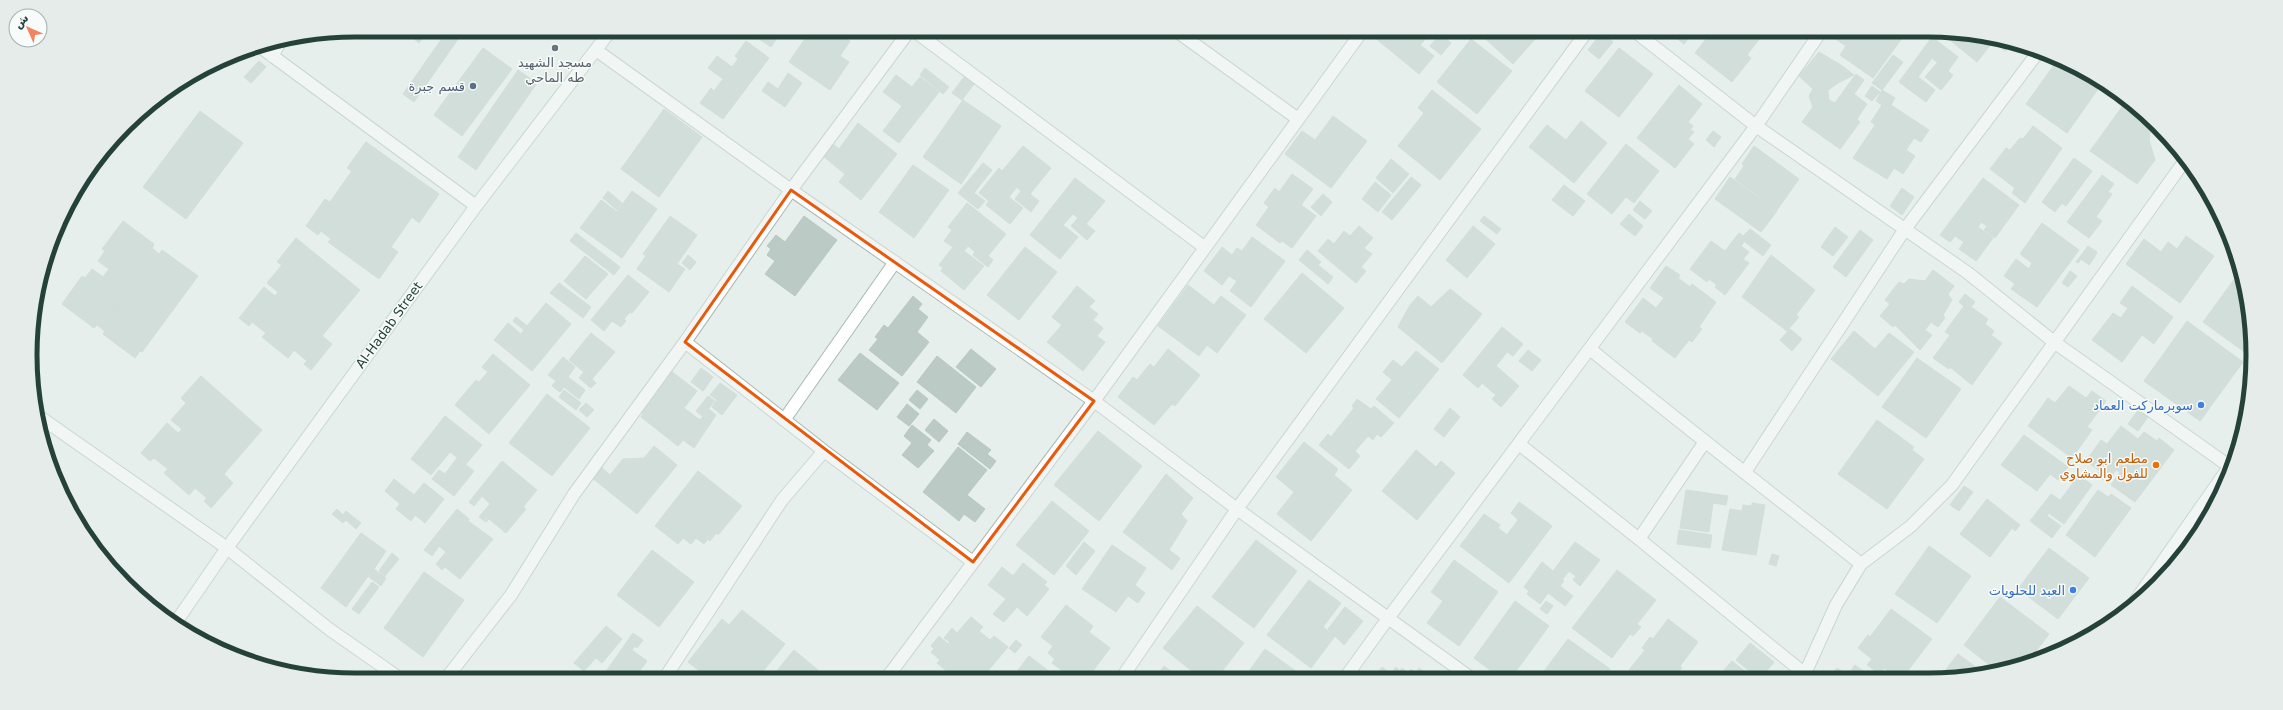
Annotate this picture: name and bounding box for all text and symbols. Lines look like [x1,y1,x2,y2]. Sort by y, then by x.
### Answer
north arrow [8,8,48,48]
text: ش [11,11,31,31]
marker: مسجد الشهيد طه الماحي [550,43,560,53]
place label: مسجد الشهيد طه الماحي [518,55,592,85]
place label: قسم جبرة [408,79,465,95]
marker: قسم جبرة [468,81,478,91]
street label: Al-Hadab Street [353,279,425,371]
place label: سوبرماركت العماد [2093,398,2193,414]
marker: سوبرماركت العماد [2196,400,2206,410]
place label: مطعم ابو صلاح للفول والمشاوي [2059,451,2148,482]
marker: مطعم ابو صلاح للفول والمشاوي [2151,460,2161,470]
place label: العبد للحلويات [1989,583,2065,599]
marker: العبد للحلويات [2068,585,2078,595]

